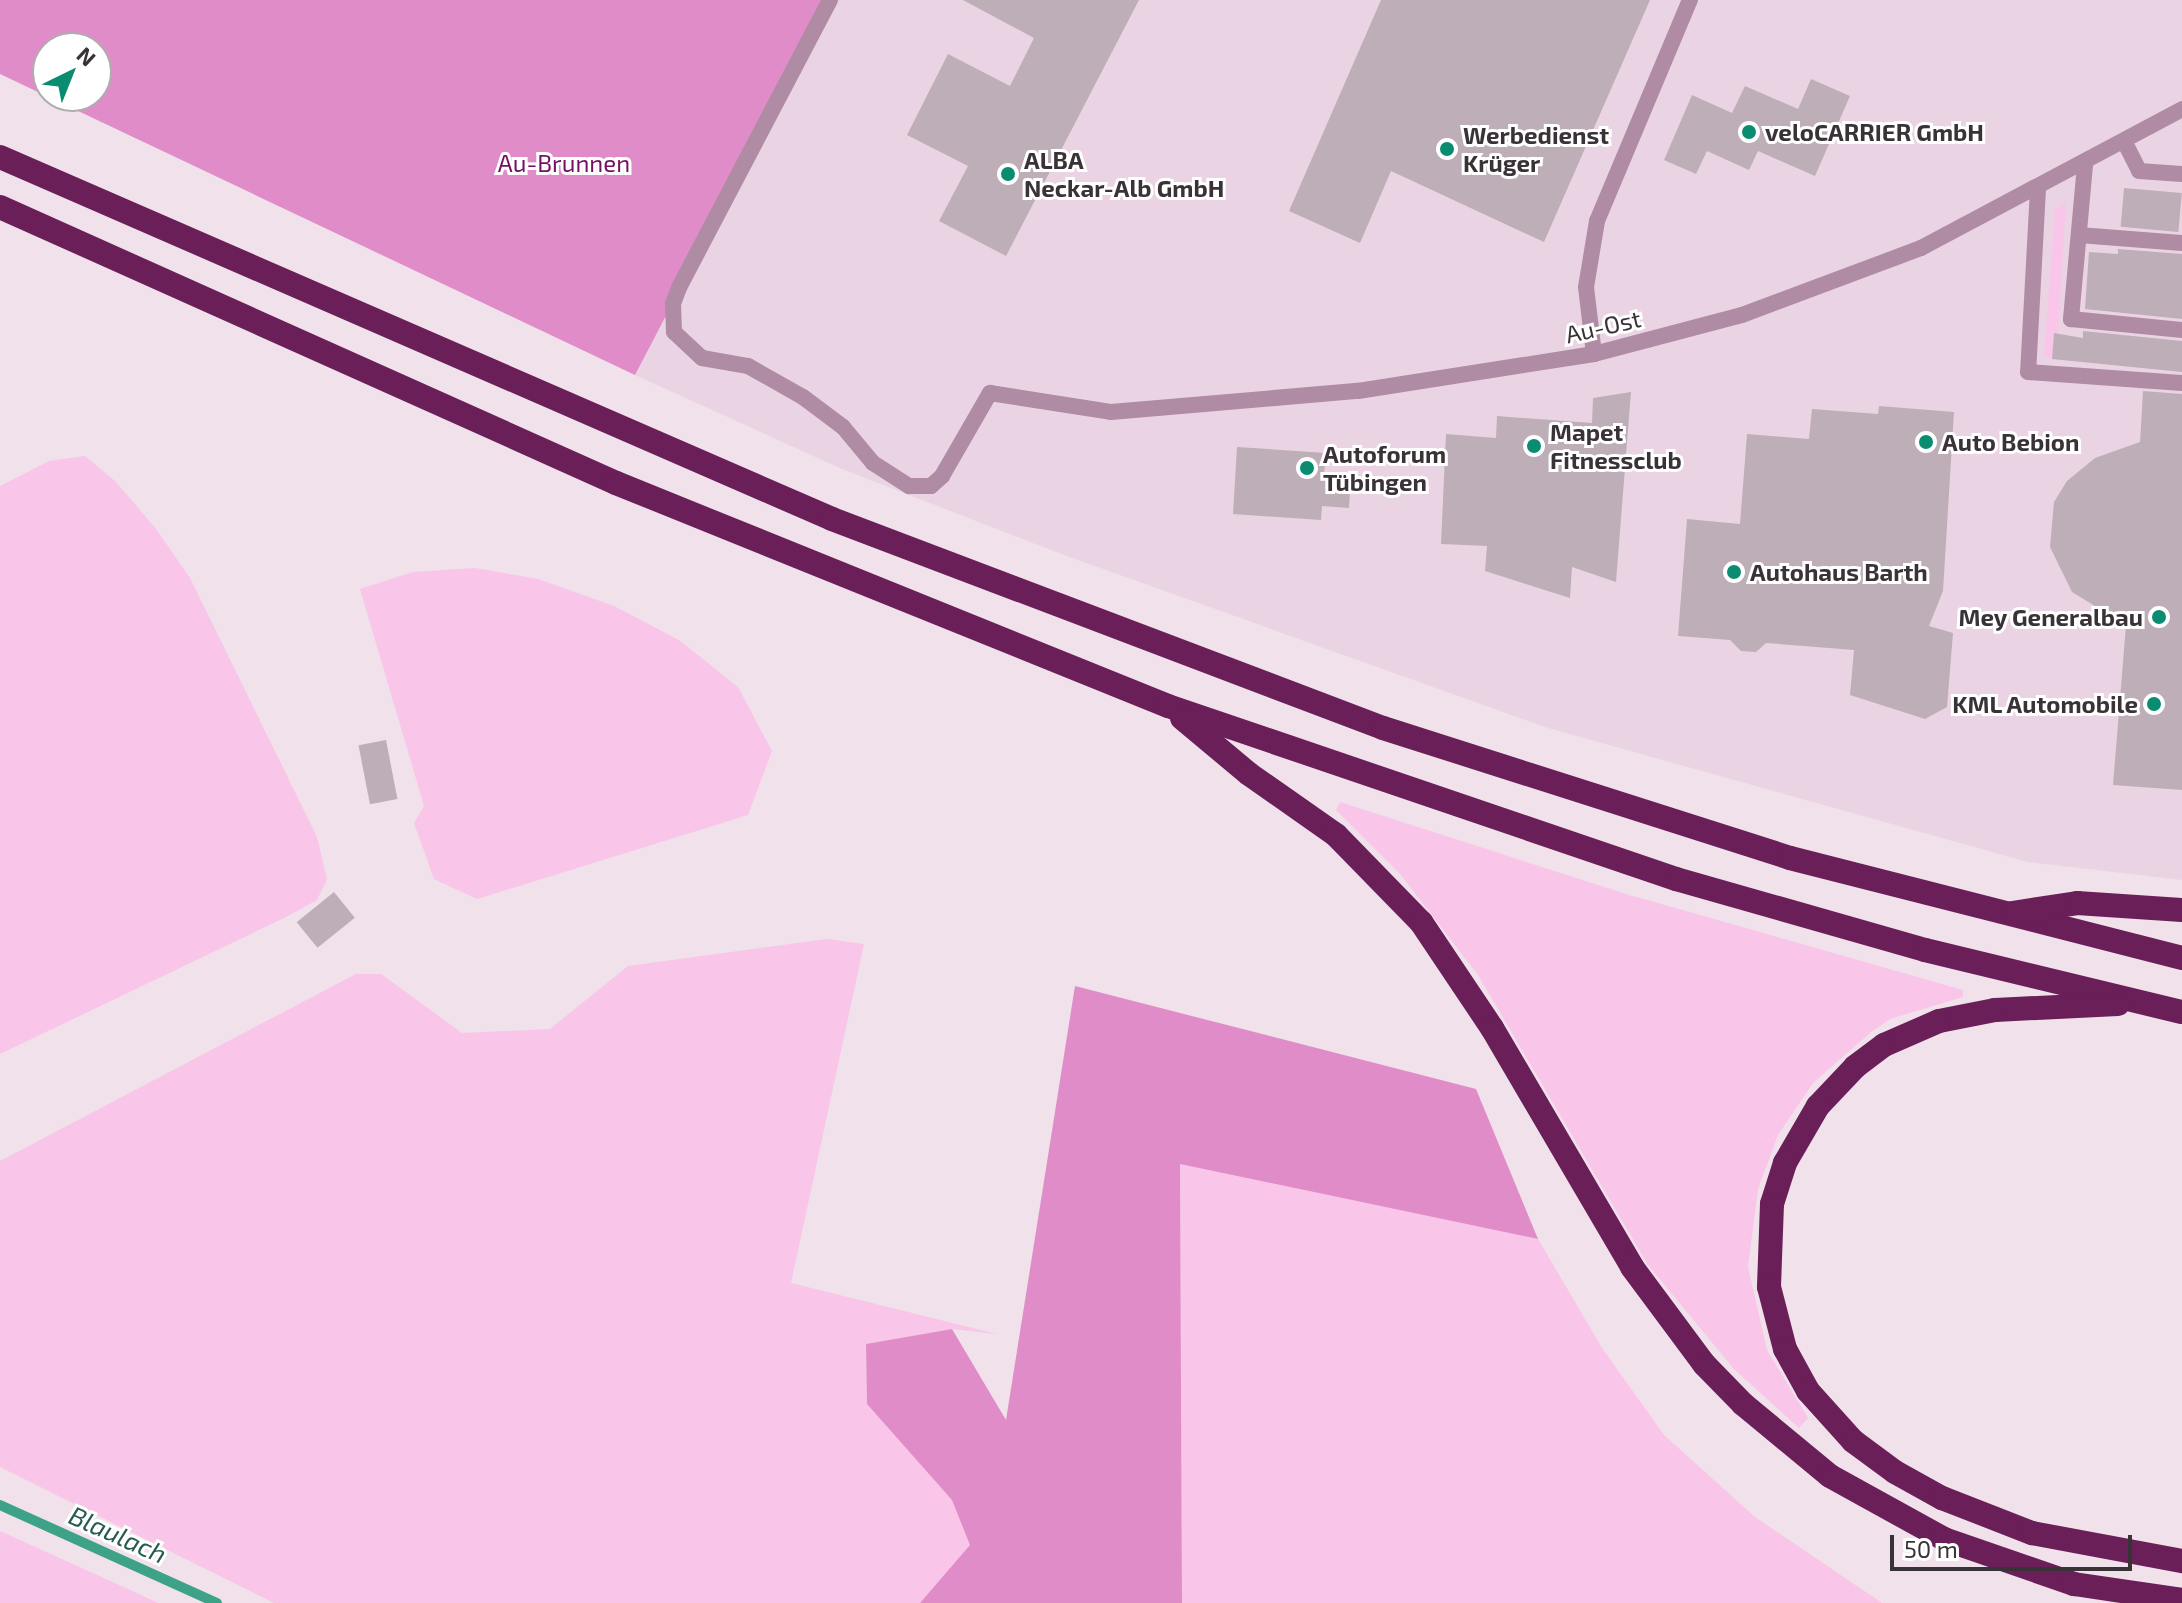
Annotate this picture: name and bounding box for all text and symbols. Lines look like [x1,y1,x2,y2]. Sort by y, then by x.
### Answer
north arrow [32,32,112,112]
text: N [72,41,102,71]
place label: veloCARRIER GmbH [1765,118,1984,146]
place label: Werbedienst Krüger [1463,121,1609,177]
marker: veloCARRIER GmbH [1740,123,1758,141]
marker: Werbedienst Krüger [1438,140,1456,158]
place label: ALBA Neckar-Alb GmbH [1024,146,1224,202]
park label: Au-Brunnen [498,149,630,177]
marker: ALBA Neckar-Alb GmbH [999,165,1017,183]
street label: Au-Ost [1562,303,1644,349]
place label: Mapet Fitnessclub [1550,418,1682,474]
place label: Auto Bebion [1942,428,2079,456]
marker: Auto Bebion [1917,433,1935,451]
marker: Mapet Fitnessclub [1525,437,1543,455]
place label: Autoforum Tübingen [1323,440,1446,496]
marker: Autoforum Tübingen [1298,459,1316,477]
place label: Autohaus Barth [1750,558,1928,586]
marker: Autohaus Barth [1725,563,1743,581]
place label: Mey Generalbau [1958,603,2143,631]
marker: Mey Generalbau [2150,608,2168,626]
place label: KML Automobile [1951,690,2138,718]
marker: KML Automobile [2145,695,2163,713]
water label: Blaulach [64,1499,172,1569]
scale bar [1894,1519,2136,1569]
text: 50 m [1904,1534,1958,1563]

